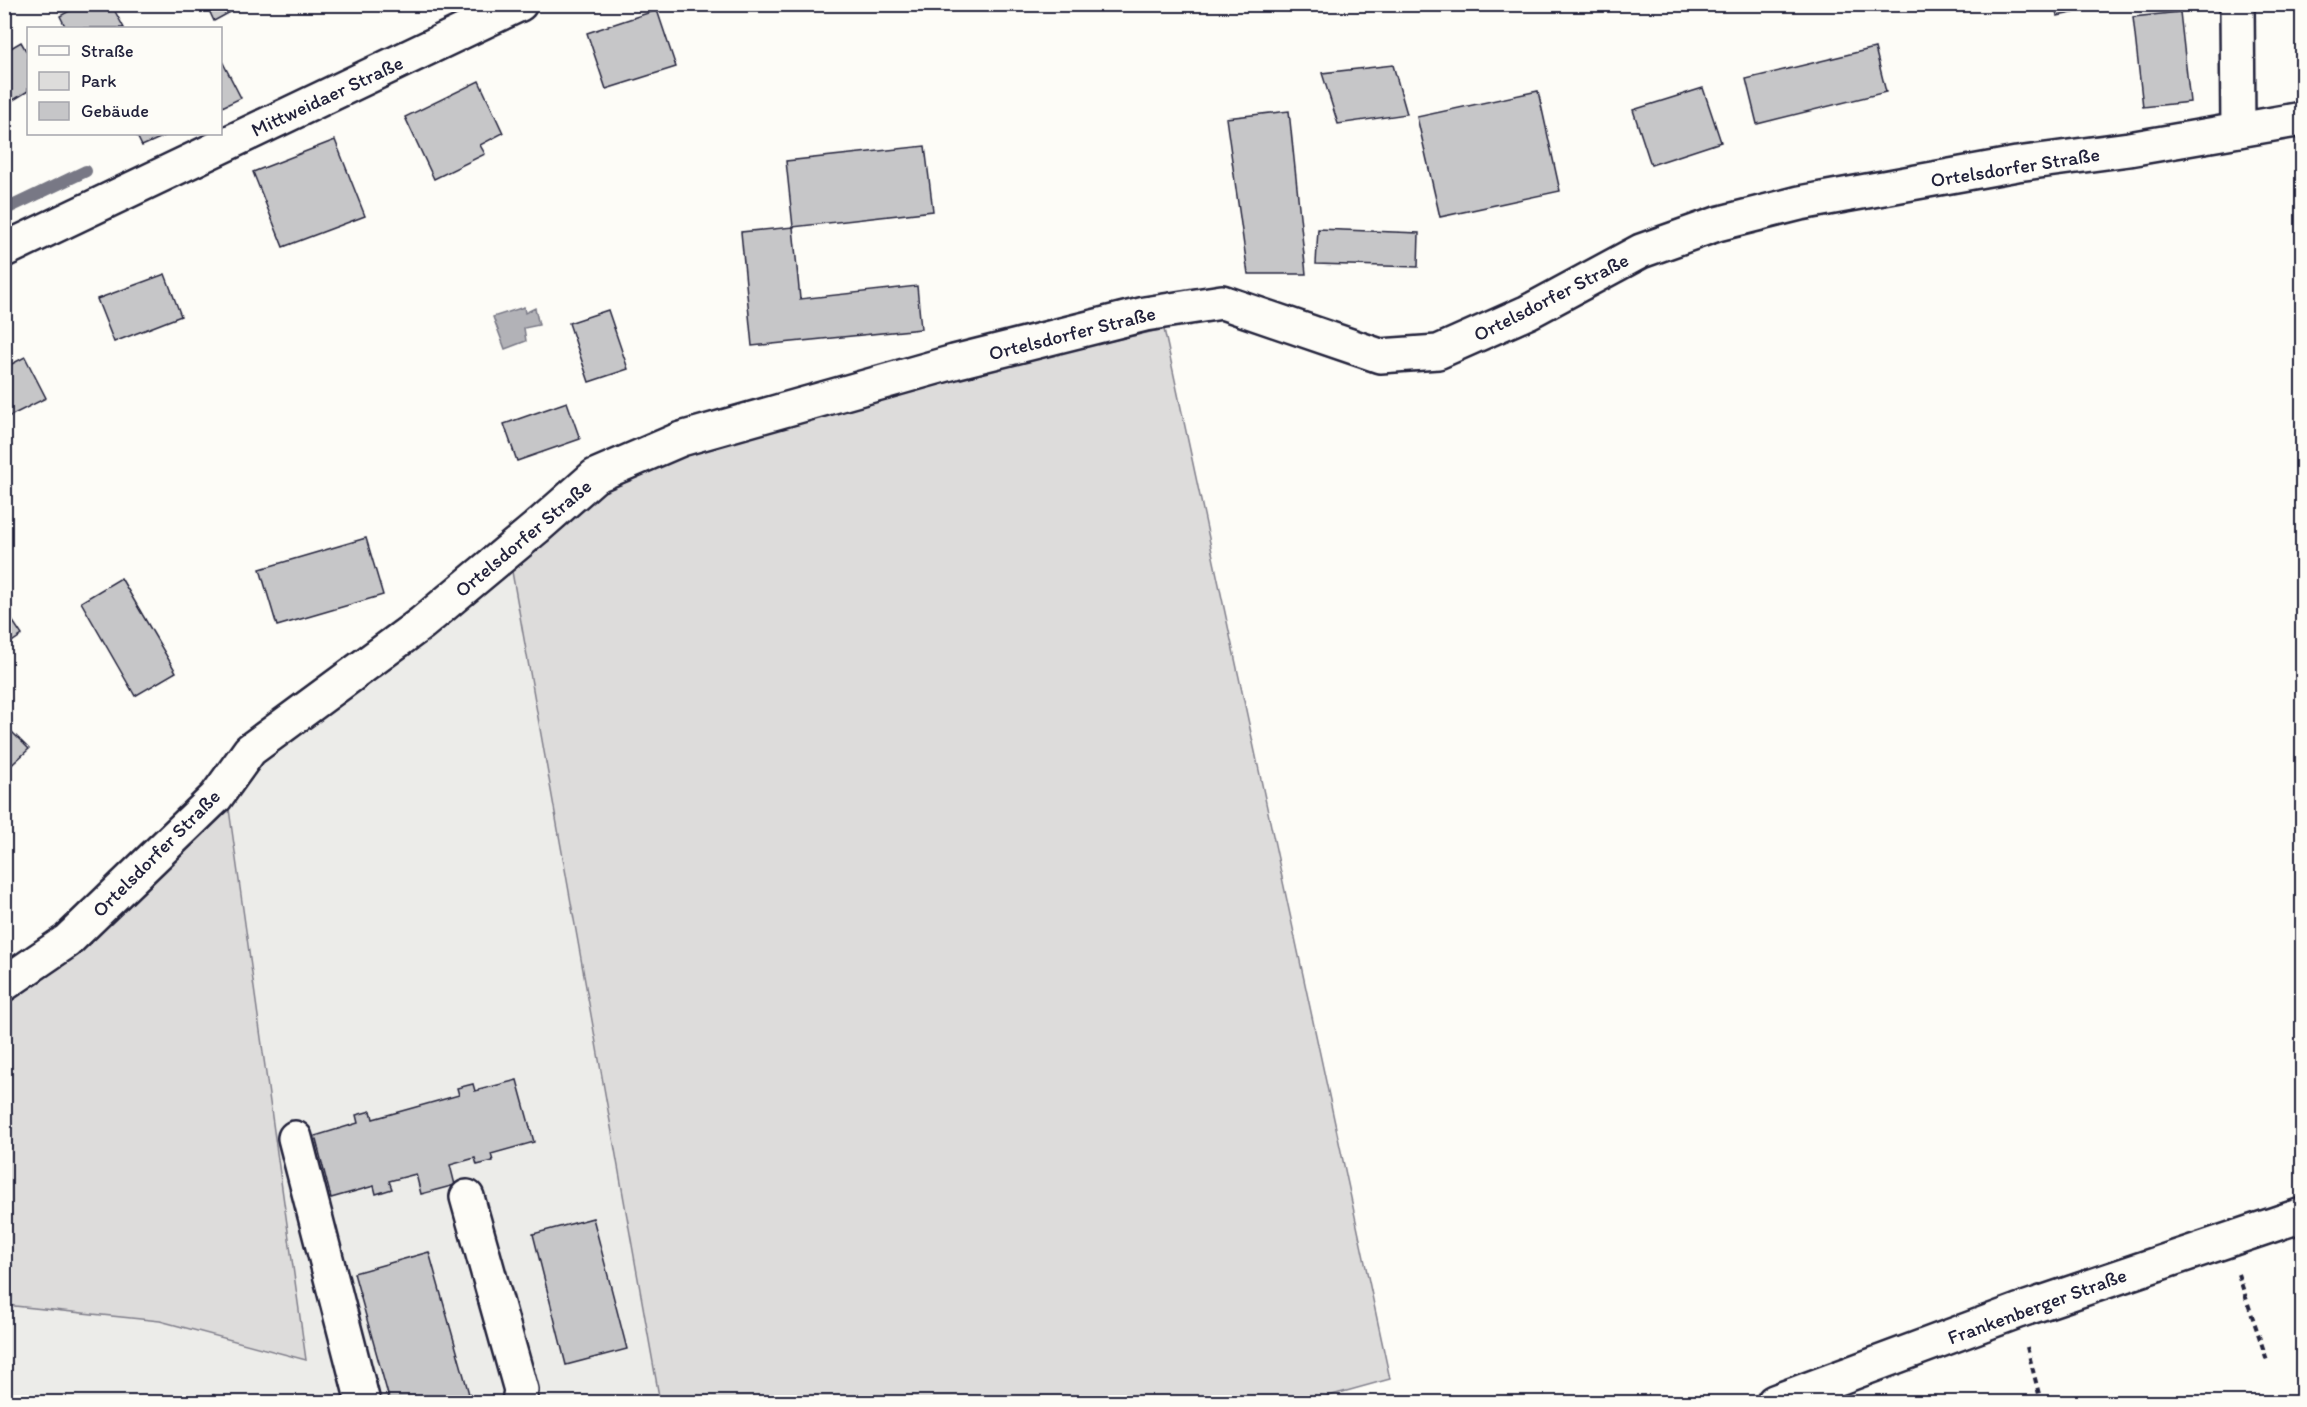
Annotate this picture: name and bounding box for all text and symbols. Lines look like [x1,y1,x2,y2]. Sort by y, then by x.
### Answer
legend [27,27,222,135]
text: Straße [81,40,134,62]
street label: Mittweidaer Straße [247,50,407,142]
text: Park [81,70,116,92]
text: Gebäude [81,100,149,122]
street label: Ortelsdorfer Straße [1929,142,2101,192]
street label: Ortelsdorfer Straße [1469,247,1633,347]
street label: Ortelsdorfer Straße [986,301,1158,365]
street label: Ortelsdorfer Straße [450,474,596,602]
street label: Ortelsdorfer Straße [87,784,225,922]
street label: Frankenberger Straße [1944,1262,2130,1350]

